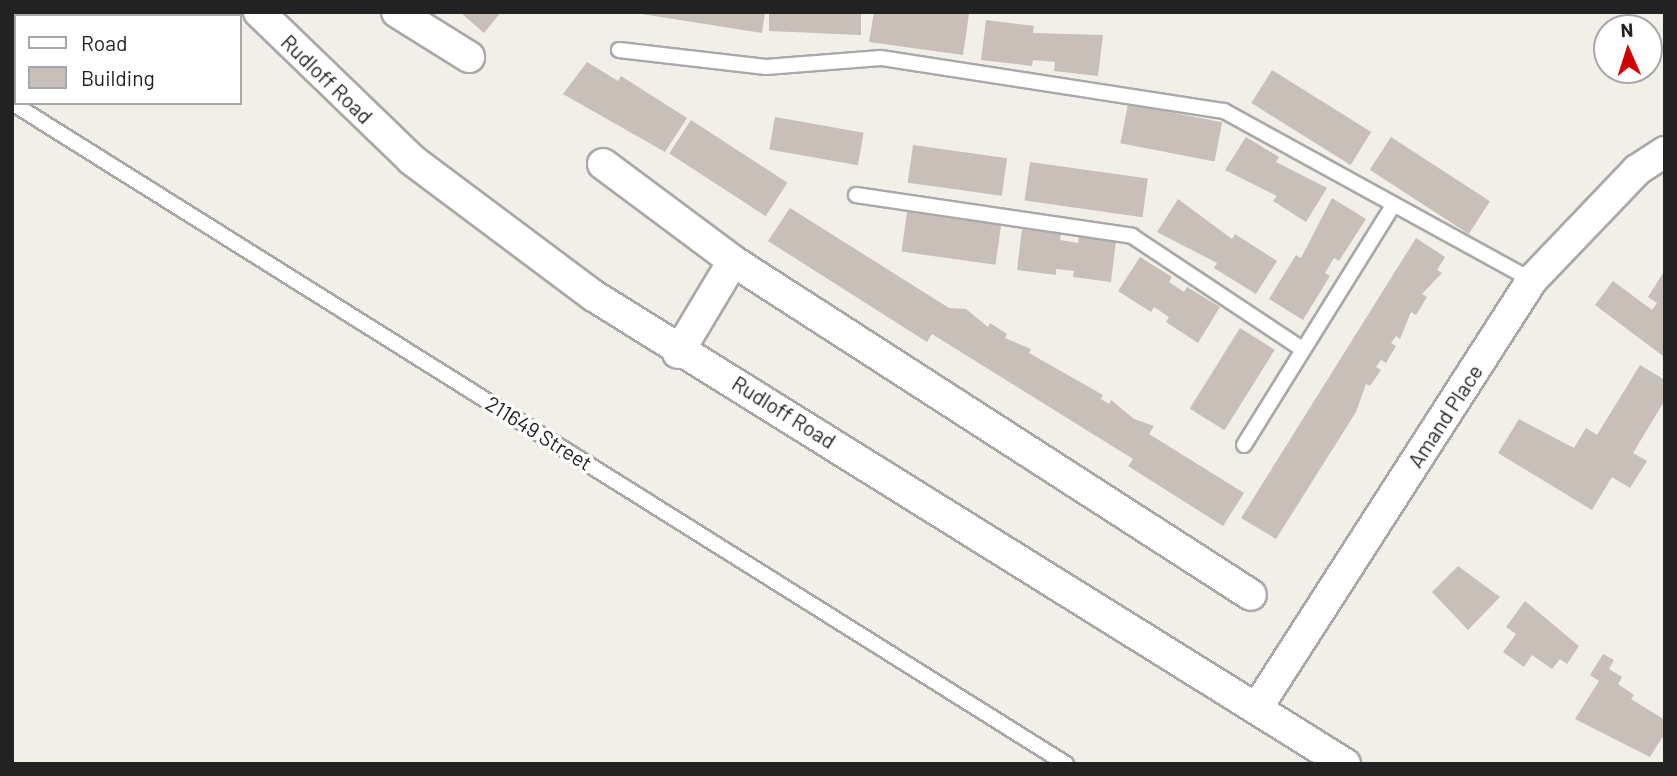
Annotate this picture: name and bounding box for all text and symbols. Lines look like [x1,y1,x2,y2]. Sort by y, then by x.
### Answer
legend [14,14,242,105]
north arrow [1593,14,1663,84]
text: N [1620,18,1634,41]
street label: Rudloff Road [276,29,378,129]
text: Road [81,30,127,55]
text: Building [81,65,155,90]
street label: Amand Place [1402,360,1488,472]
street label: Rudloff Road [728,370,840,454]
street label: 211649 Street [481,390,597,476]

